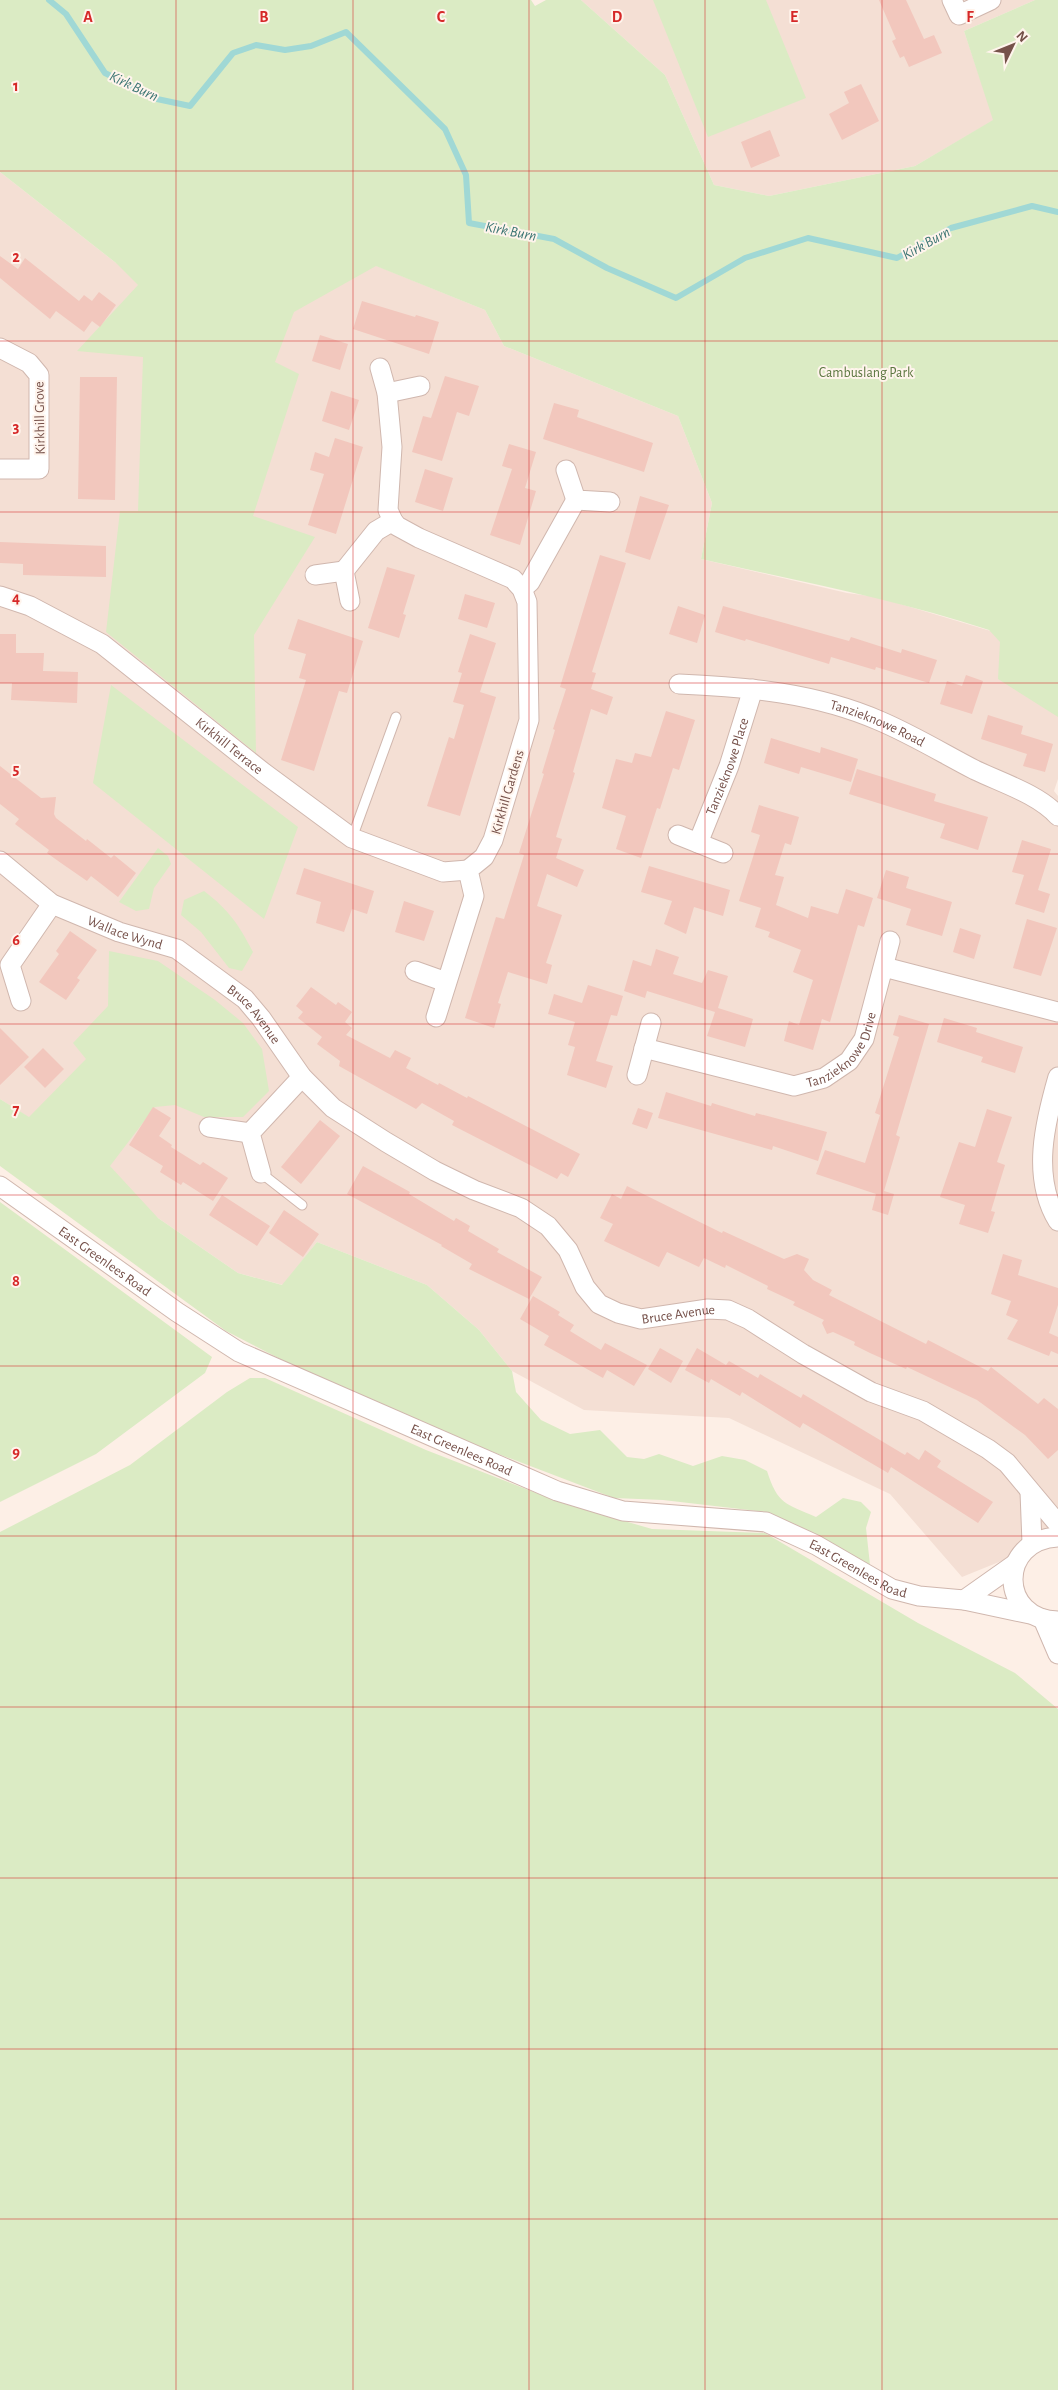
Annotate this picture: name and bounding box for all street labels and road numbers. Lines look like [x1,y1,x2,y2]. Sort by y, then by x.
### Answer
street label: Kirkhill Grove [32,381,48,455]
street label: Tanzieknowe Road [829,698,927,750]
street label: Kirkhill Terrace [193,715,265,777]
street label: Tanzieknowe Place [704,716,752,817]
street label: Kirkhill Gardens [489,748,527,836]
street label: Wallace Wynd [85,914,164,952]
street label: Bruce Avenue [224,982,283,1047]
street label: Tanzieknowe Drive [805,1011,879,1090]
street label: East Greenlees Road [56,1224,153,1299]
street label: Bruce Avenue [641,1303,715,1327]
street label: East Greenlees Road [408,1422,514,1479]
street label: East Greenlees Road [807,1537,908,1601]

